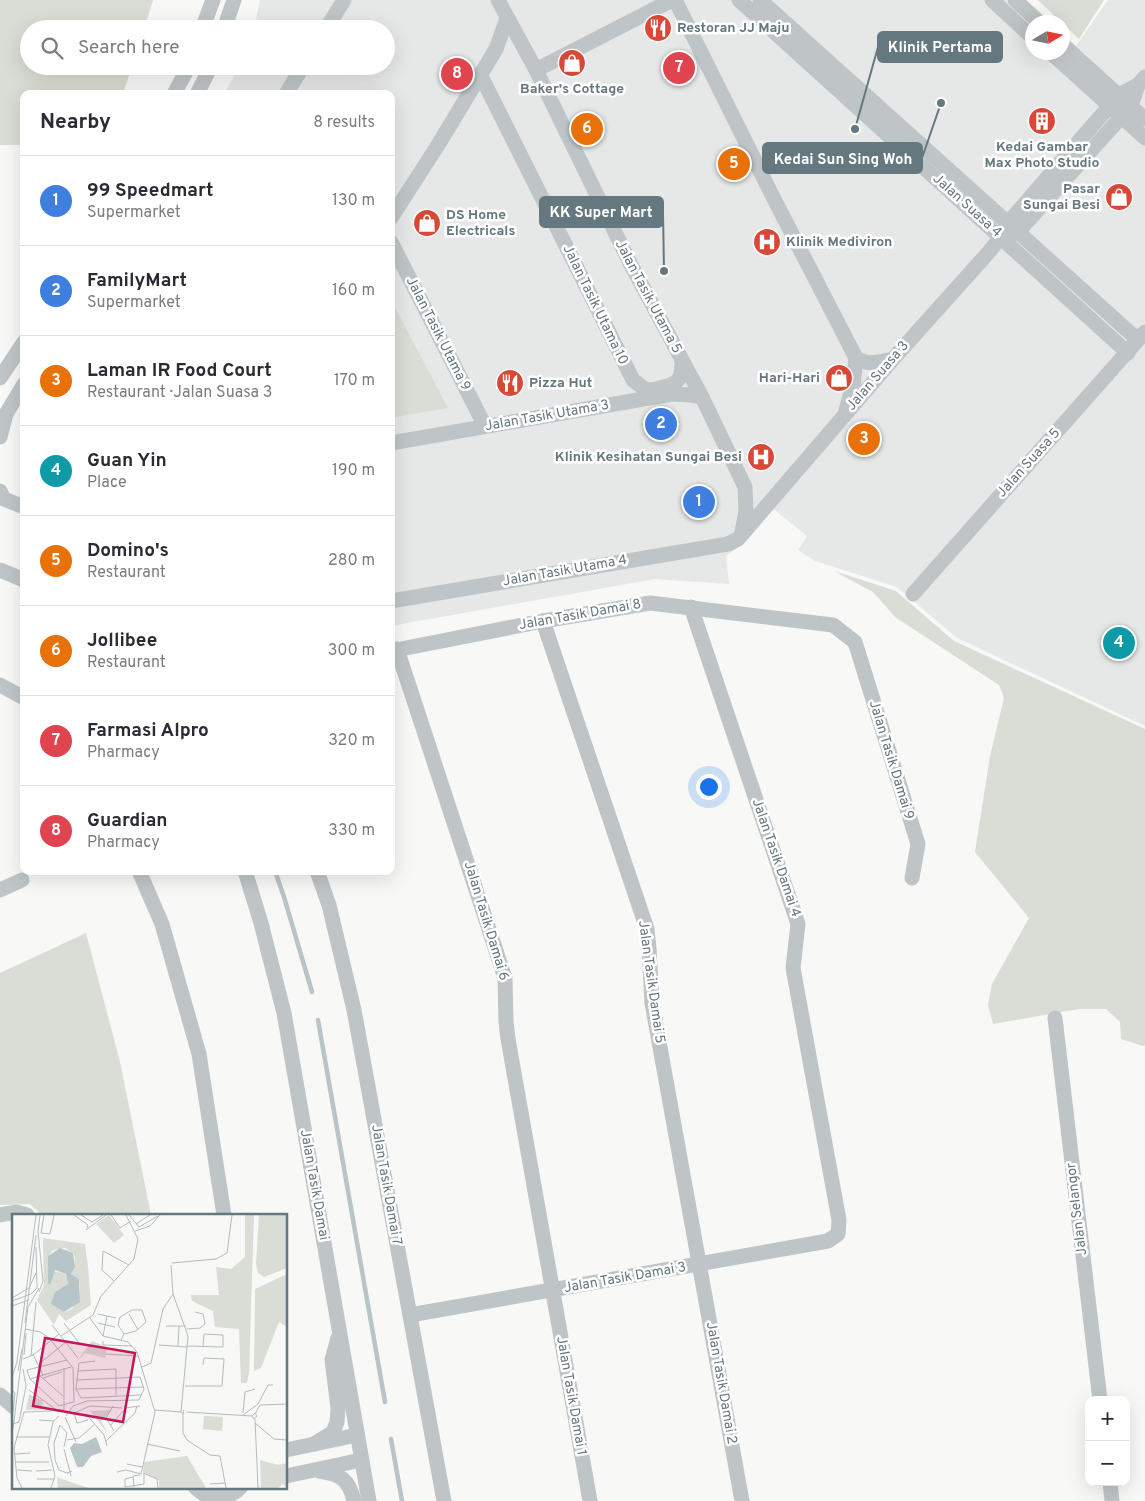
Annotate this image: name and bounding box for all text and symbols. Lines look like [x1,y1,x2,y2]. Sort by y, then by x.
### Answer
restaurant icon: Restoran JJ Maju [643,13,673,43]
north arrow [1025,15,1070,60]
search box [20,20,395,75]
place label: Restoran JJ Maju [677,20,790,37]
callout: Klinik Pertama [878,32,1002,62]
icon: search [38,34,66,62]
text: Search here [78,36,180,60]
text: Klinik Pertama [888,39,992,58]
shop icon: Baker's Cottage [557,48,587,78]
pin: 7 [663,49,695,87]
pin: 8 [441,55,473,93]
place label: Baker's Cottage [520,81,624,98]
building icon: Kedai Gambar Max Photo Studio [1027,106,1057,136]
text: Nearby [40,109,111,136]
pin: 6 [571,110,603,148]
text: 8 results [313,113,375,133]
place label: Kedai Gambar Max Photo Studio [984,139,1100,172]
callout: Kedai Sun Sing Woh [763,143,922,173]
pin: 5 [718,145,750,183]
text: Kedai Sun Sing Woh [774,151,912,170]
street label: Jalan Suasa 4 [929,171,1005,241]
text: 99 Speedmart [87,179,213,203]
place label: Pasar Sungai Besi [1023,181,1100,214]
shop icon: Pasar Sungai Besi [1104,182,1134,212]
text: 1 [53,191,59,211]
text: 130 m [332,191,375,211]
callout: KK Super Mart [540,197,663,227]
text: Supermarket [87,203,181,223]
text: KK Super Mart [549,204,653,223]
place label: DS Home Electricals [446,207,515,240]
shop icon: DS Home Electricals [412,208,442,238]
hospital icon: Klinik Mediviron [752,227,782,257]
place label: Klinik Mediviron [786,234,892,251]
street label: Jalan Tasik Utama 5 [611,237,685,357]
street label: Jalan Tasik Utama 10 [559,242,631,368]
text: FamilyMart [87,269,187,293]
street label: Jalan Tasik Utama 9 [402,274,474,394]
text: 2 [51,281,61,301]
text: 160 m [332,281,375,301]
text: Supermarket [87,293,181,313]
street label: Jalan Suasa 3 [843,338,913,414]
text: Laman IR Food Court [87,359,272,383]
shop icon: Hari-Hari [824,363,854,393]
restaurant icon: Pizza Hut [495,368,525,398]
place label: Hari-Hari [759,370,820,387]
text: 3 [51,371,61,391]
text: 170 m [334,371,375,391]
place label: Pizza Hut [529,375,592,392]
text: Restaurant · Jalan Suasa 3 [87,383,272,403]
street label: Jalan Tasik Utama 3 [484,397,610,435]
pin: 2 [645,405,677,443]
pin: 3 [848,420,880,458]
street label: Jalan Suasa 5 [994,425,1064,501]
hospital icon: Klinik Kesihatan Sungai Besi [746,442,776,472]
text: Guan Yin [87,449,167,473]
place label: Klinik Kesihatan Sungai Besi [555,449,742,466]
text: 4 [51,461,61,481]
text: 190 m [332,461,375,481]
text: Place [87,473,127,493]
pin: 1 [683,483,715,521]
text: Domino's [87,539,169,563]
text: 5 [51,551,61,571]
text: 280 m [328,551,375,571]
street label: Jalan Tasik Utama 4 [502,552,628,590]
text: Restaurant [87,563,166,583]
street label: Jalan Tasik Damai 8 [518,596,642,634]
pin: 4 [1103,624,1135,662]
text: Jollibee [87,629,157,653]
text: 6 [51,641,61,661]
text: 300 m [328,641,375,661]
text: Restaurant [87,653,166,673]
street label: Jalan Tasik Damai 9 [865,698,917,822]
text: Farmasi Alpro [87,719,209,743]
text: 7 [52,731,60,751]
text: 320 m [328,731,375,751]
text: Pharmacy [87,743,160,763]
your location [696,774,722,800]
street label: Jalan Tasik Damai 4 [748,797,804,919]
text: Guardian [87,809,168,833]
text: 8 [51,821,61,841]
text: 330 m [328,821,375,841]
text: Pharmacy [87,833,160,853]
street label: Jalan Tasik Damai 6 [460,859,512,983]
street label: Jalan Tasik Damai 5 [634,919,668,1045]
street label: Jalan Tasik Damai 7 [367,1123,405,1247]
street label: Jalan Tasik Damai [296,1128,332,1242]
street label: Jalan Selangor [1063,1161,1091,1256]
inset map [12,1214,288,1488]
street label: Jalan Tasik Damai 3 [563,1259,687,1297]
street label: Jalan Tasik Damai 2 [702,1321,740,1445]
street label: Jalan Tasik Damai 1 [552,1335,590,1457]
map controls [1085,1396,1130,1486]
button: + [1085,1396,1130,1441]
button: − [1085,1441,1130,1486]

